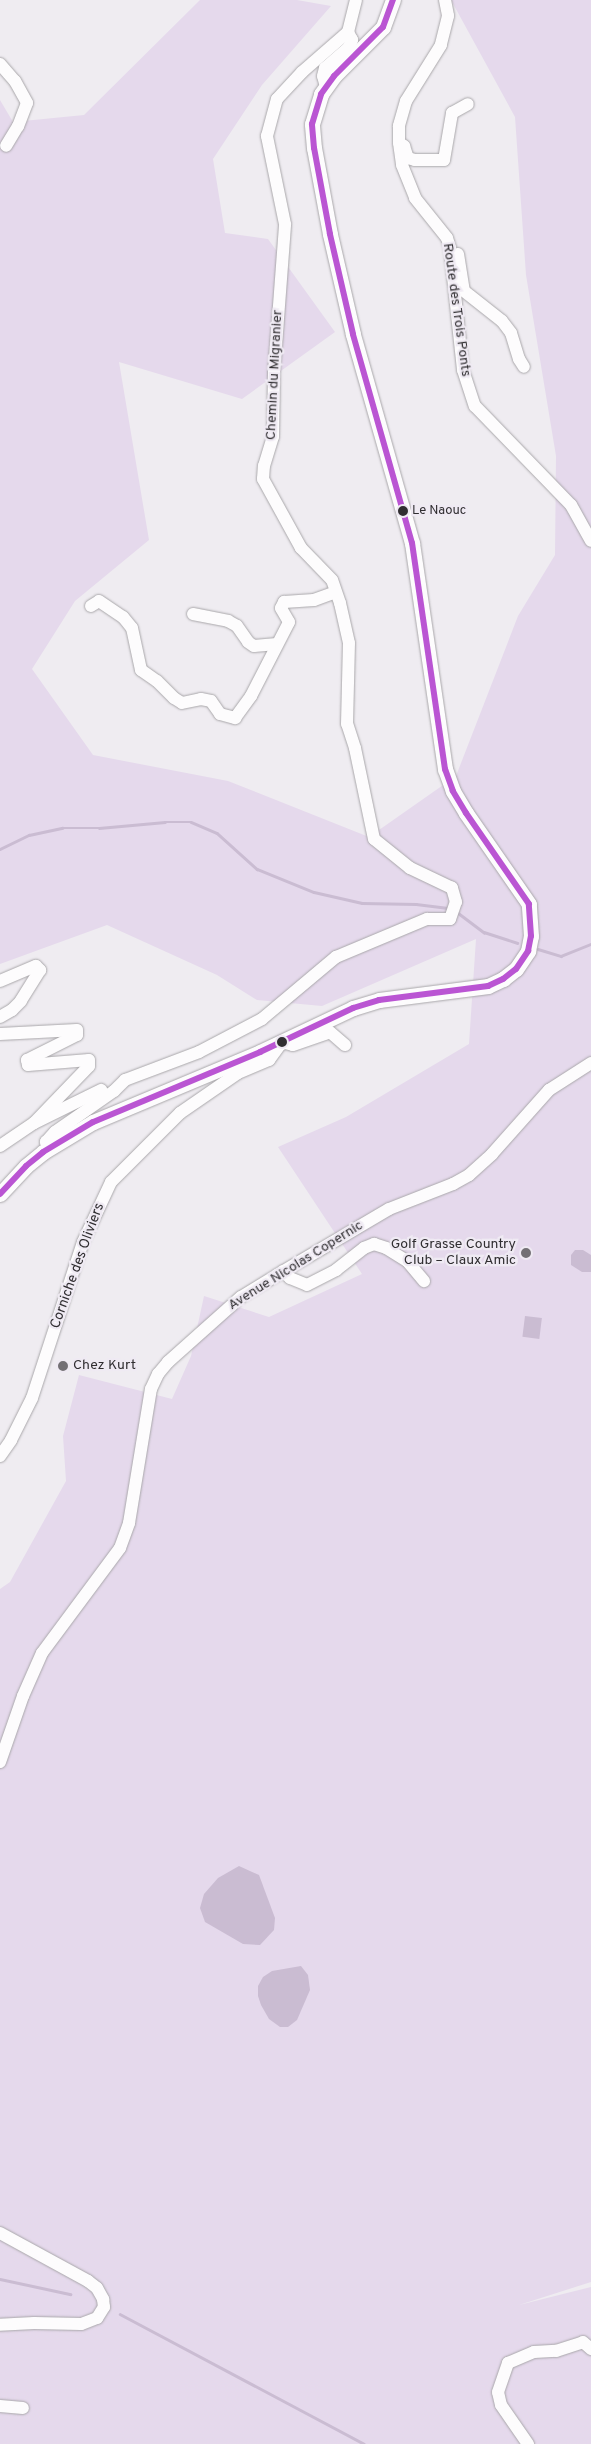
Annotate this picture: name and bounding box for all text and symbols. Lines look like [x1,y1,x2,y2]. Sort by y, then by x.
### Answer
street label: Route des Trois Ponts [438,242,474,378]
street label: Chemin du Migranier [263,309,287,441]
place label: Le Naouc [412,503,466,519]
marker: Le Naouc [398,506,408,516]
unlabelled marker [277,1037,287,1047]
street label: Corniche des Oliviers [47,1201,109,1331]
street label: Avenue Nicolas Copernic [225,1218,367,1314]
place label: Golf Grasse Country Club – Claux Amic [391,1237,516,1270]
marker: Golf Grasse Country Club – Claux Amic [520,1247,532,1259]
place label: Chez Kurt [73,1358,136,1374]
marker: Chez Kurt [57,1360,69,1372]

